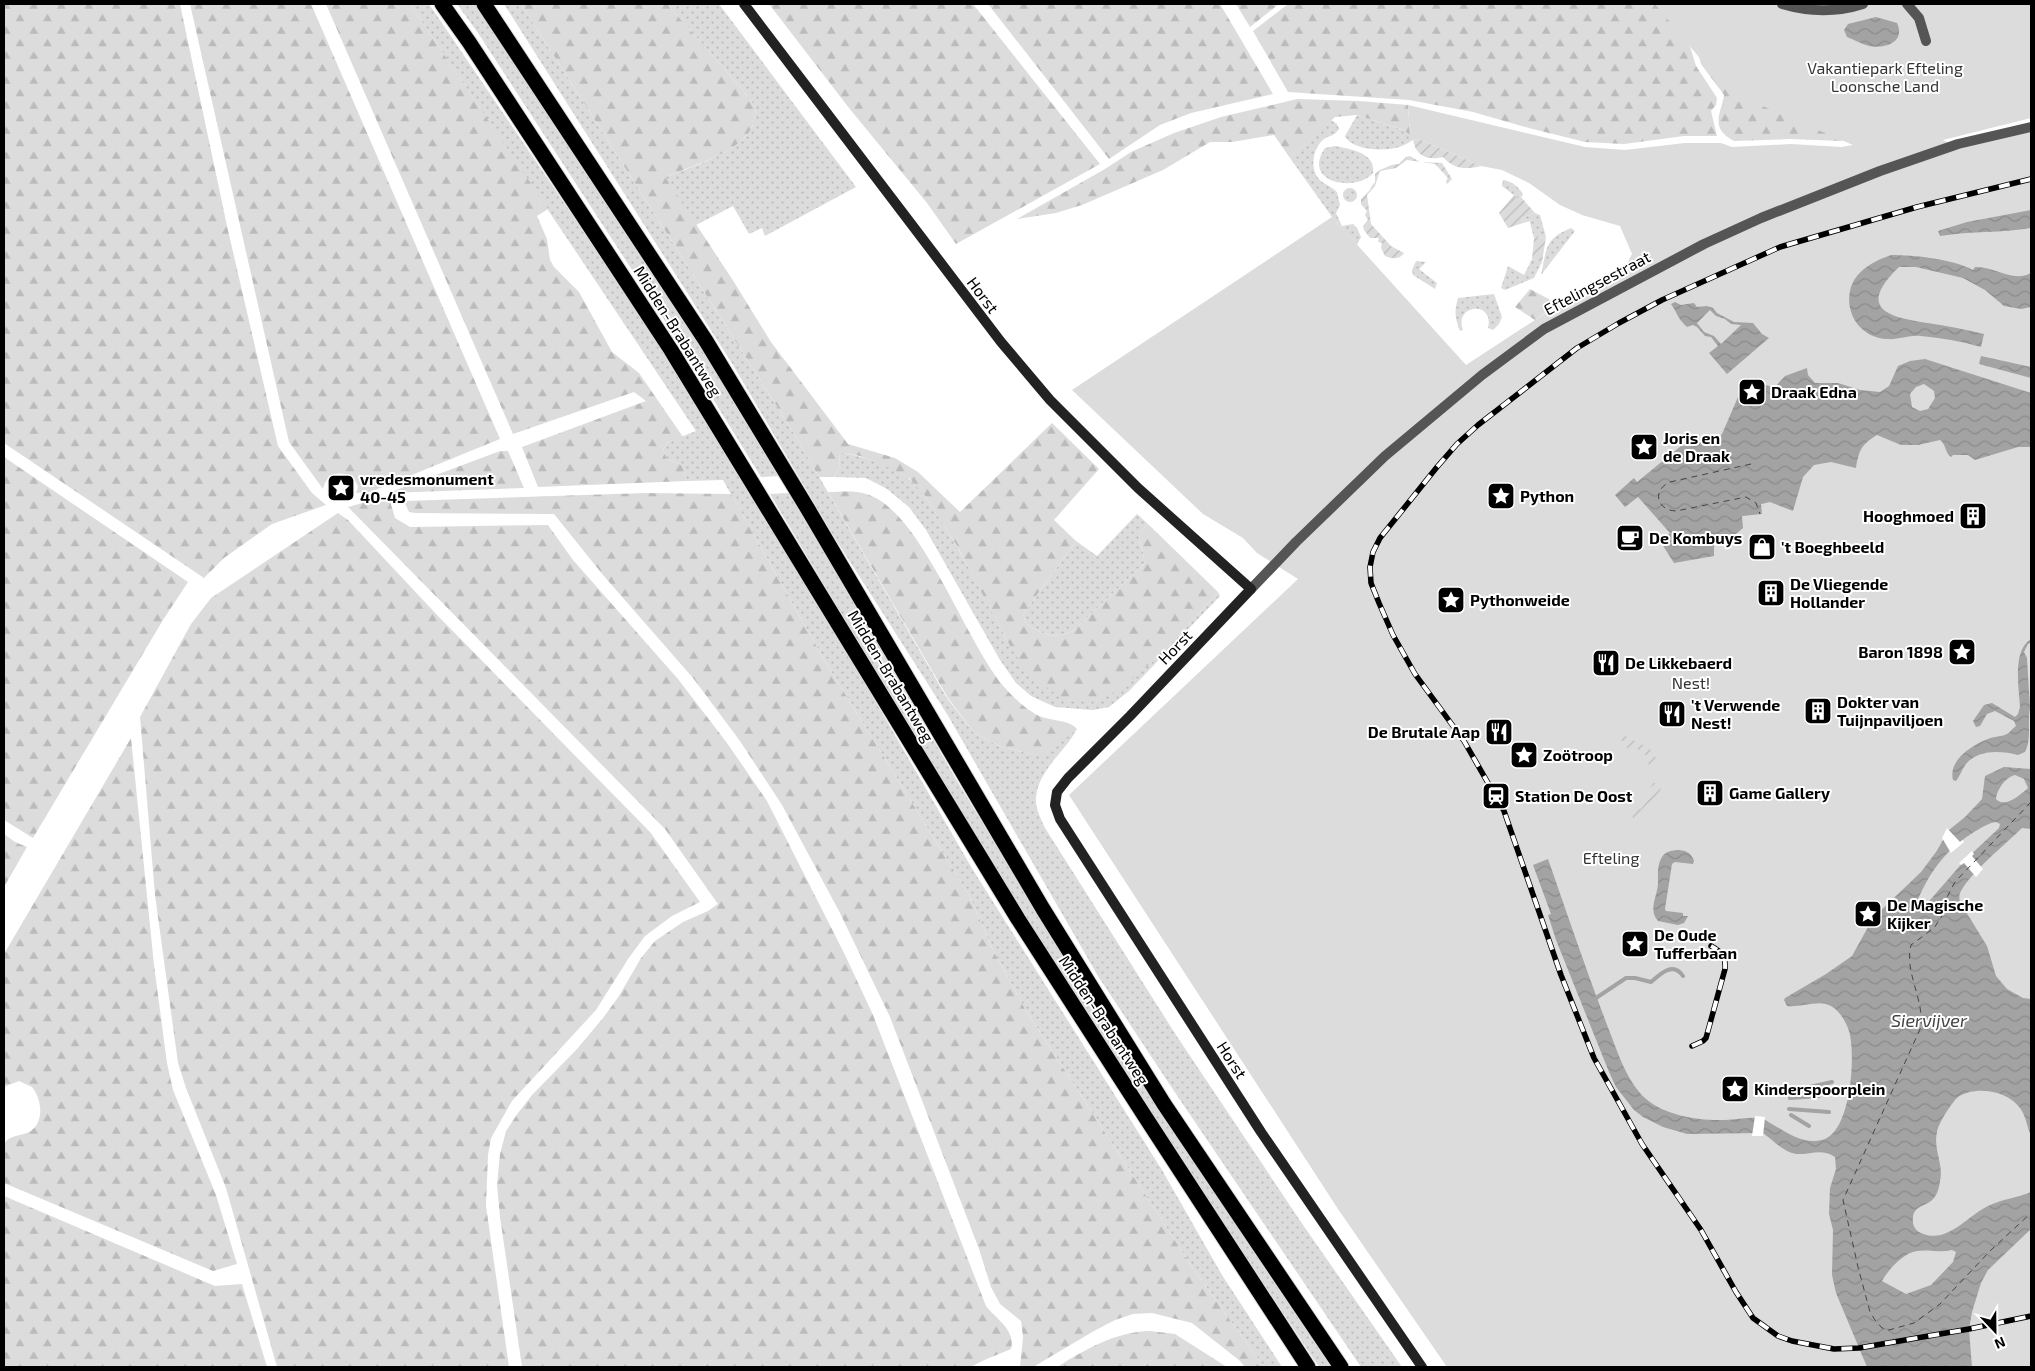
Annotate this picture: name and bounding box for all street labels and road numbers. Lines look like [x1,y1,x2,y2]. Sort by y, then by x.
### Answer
street label: Eftelingsestraat [1540,247,1653,319]
street label: Midden-Brabantweg [630,262,726,400]
street label: Horst [964,273,1003,317]
street label: Midden-Brabantweg [845,606,938,745]
street label: Horst [1154,626,1196,668]
street label: Midden-Brabantweg [1055,951,1153,1088]
street label: Horst [1213,1038,1251,1082]

